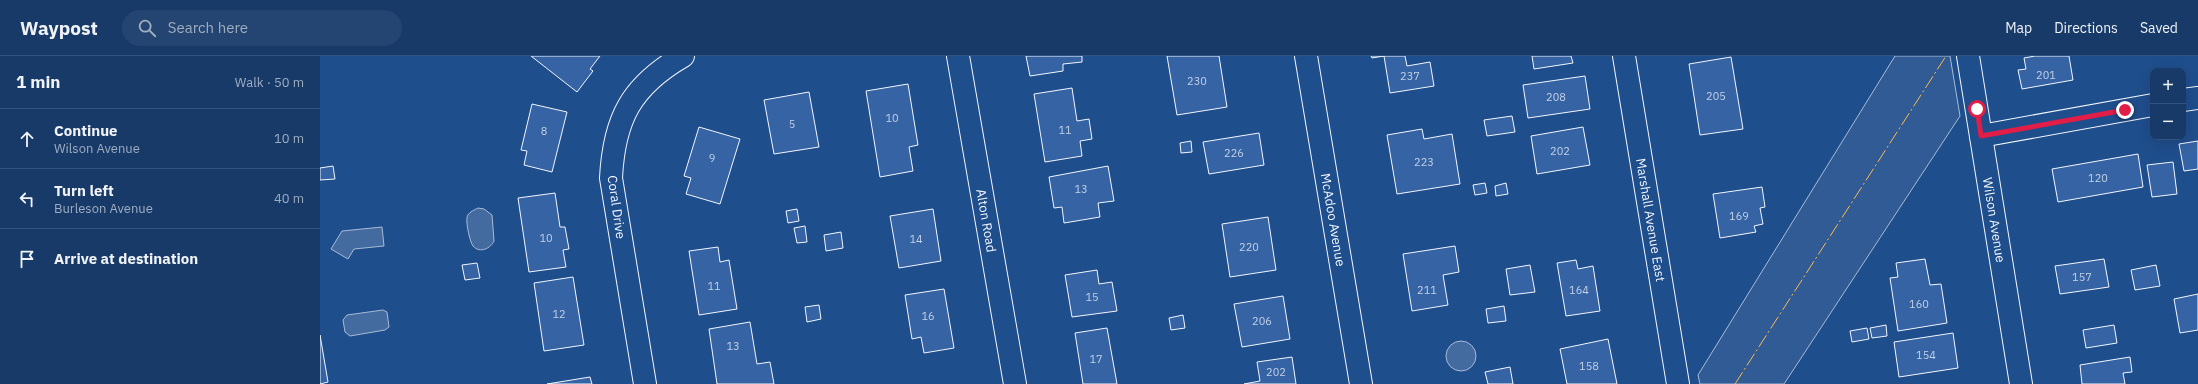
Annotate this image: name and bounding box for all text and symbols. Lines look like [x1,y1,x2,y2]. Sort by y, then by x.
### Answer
search box [122,10,402,46]
text: Waypost [20,16,98,40]
icon: search [136,17,158,39]
text: Search here [168,18,248,37]
text: Map [2005,19,2032,37]
text: Directions [2054,19,2118,37]
text: Saved [2140,19,2178,37]
house number: 201 [2036,68,2056,82]
map controls [2150,68,2186,140]
button: + [2150,68,2186,104]
house number: 237 [1400,69,1420,83]
text: 1 min [16,71,60,93]
text: Walk · 50 m [235,74,304,91]
house number: 230 [1187,74,1207,88]
house number: 205 [1706,89,1726,103]
house number: 208 [1546,90,1566,104]
route start [1968,100,1986,118]
route end [2116,101,2134,119]
button: − [2150,104,2186,140]
house number: 10 [885,111,899,125]
house number: 5 [789,117,795,131]
text: Continue [54,121,118,140]
house number: 11 [1058,123,1072,137]
house number: 8 [541,124,547,138]
icon: ahead [16,128,38,150]
text: 10 m [274,130,304,147]
text: Wilson Avenue [54,140,140,157]
house number: 202 [1550,144,1570,158]
house number: 226 [1224,146,1244,160]
house number: 9 [709,151,715,165]
house number: 223 [1414,155,1434,169]
street label: Marshall Avenue East [1632,157,1669,283]
house number: 120 [2088,171,2108,185]
street label: McAdoo Avenue [1317,172,1349,268]
street label: Coral Drive [604,174,629,240]
street label: Wilson Avenue [1979,176,2009,264]
text: Turn left [54,181,114,200]
house number: 13 [1074,182,1088,196]
icon: left [16,188,38,210]
street label: Alton Road [972,188,1000,254]
text: 40 m [274,190,304,207]
text: Burleson Avenue [54,200,153,217]
house number: 169 [1729,209,1749,223]
house number: 10 [539,231,553,245]
house number: 14 [909,232,923,246]
house number: 220 [1239,240,1259,254]
icon: arrive [16,248,38,270]
text: Arrive at destination [54,249,198,268]
house number: 157 [2072,270,2092,284]
house number: 11 [707,279,721,293]
house number: 211 [1417,283,1437,297]
house number: 164 [1569,283,1589,297]
house number: 15 [1085,290,1099,304]
house number: 160 [1909,297,1929,311]
house number: 12 [552,307,566,321]
house number: 16 [921,309,935,323]
house number: 206 [1252,314,1272,328]
house number: 13 [726,339,740,353]
house number: 154 [1916,348,1936,362]
house number: 17 [1089,352,1103,366]
house number: 158 [1579,359,1599,373]
house number: 202 [1266,365,1286,379]

